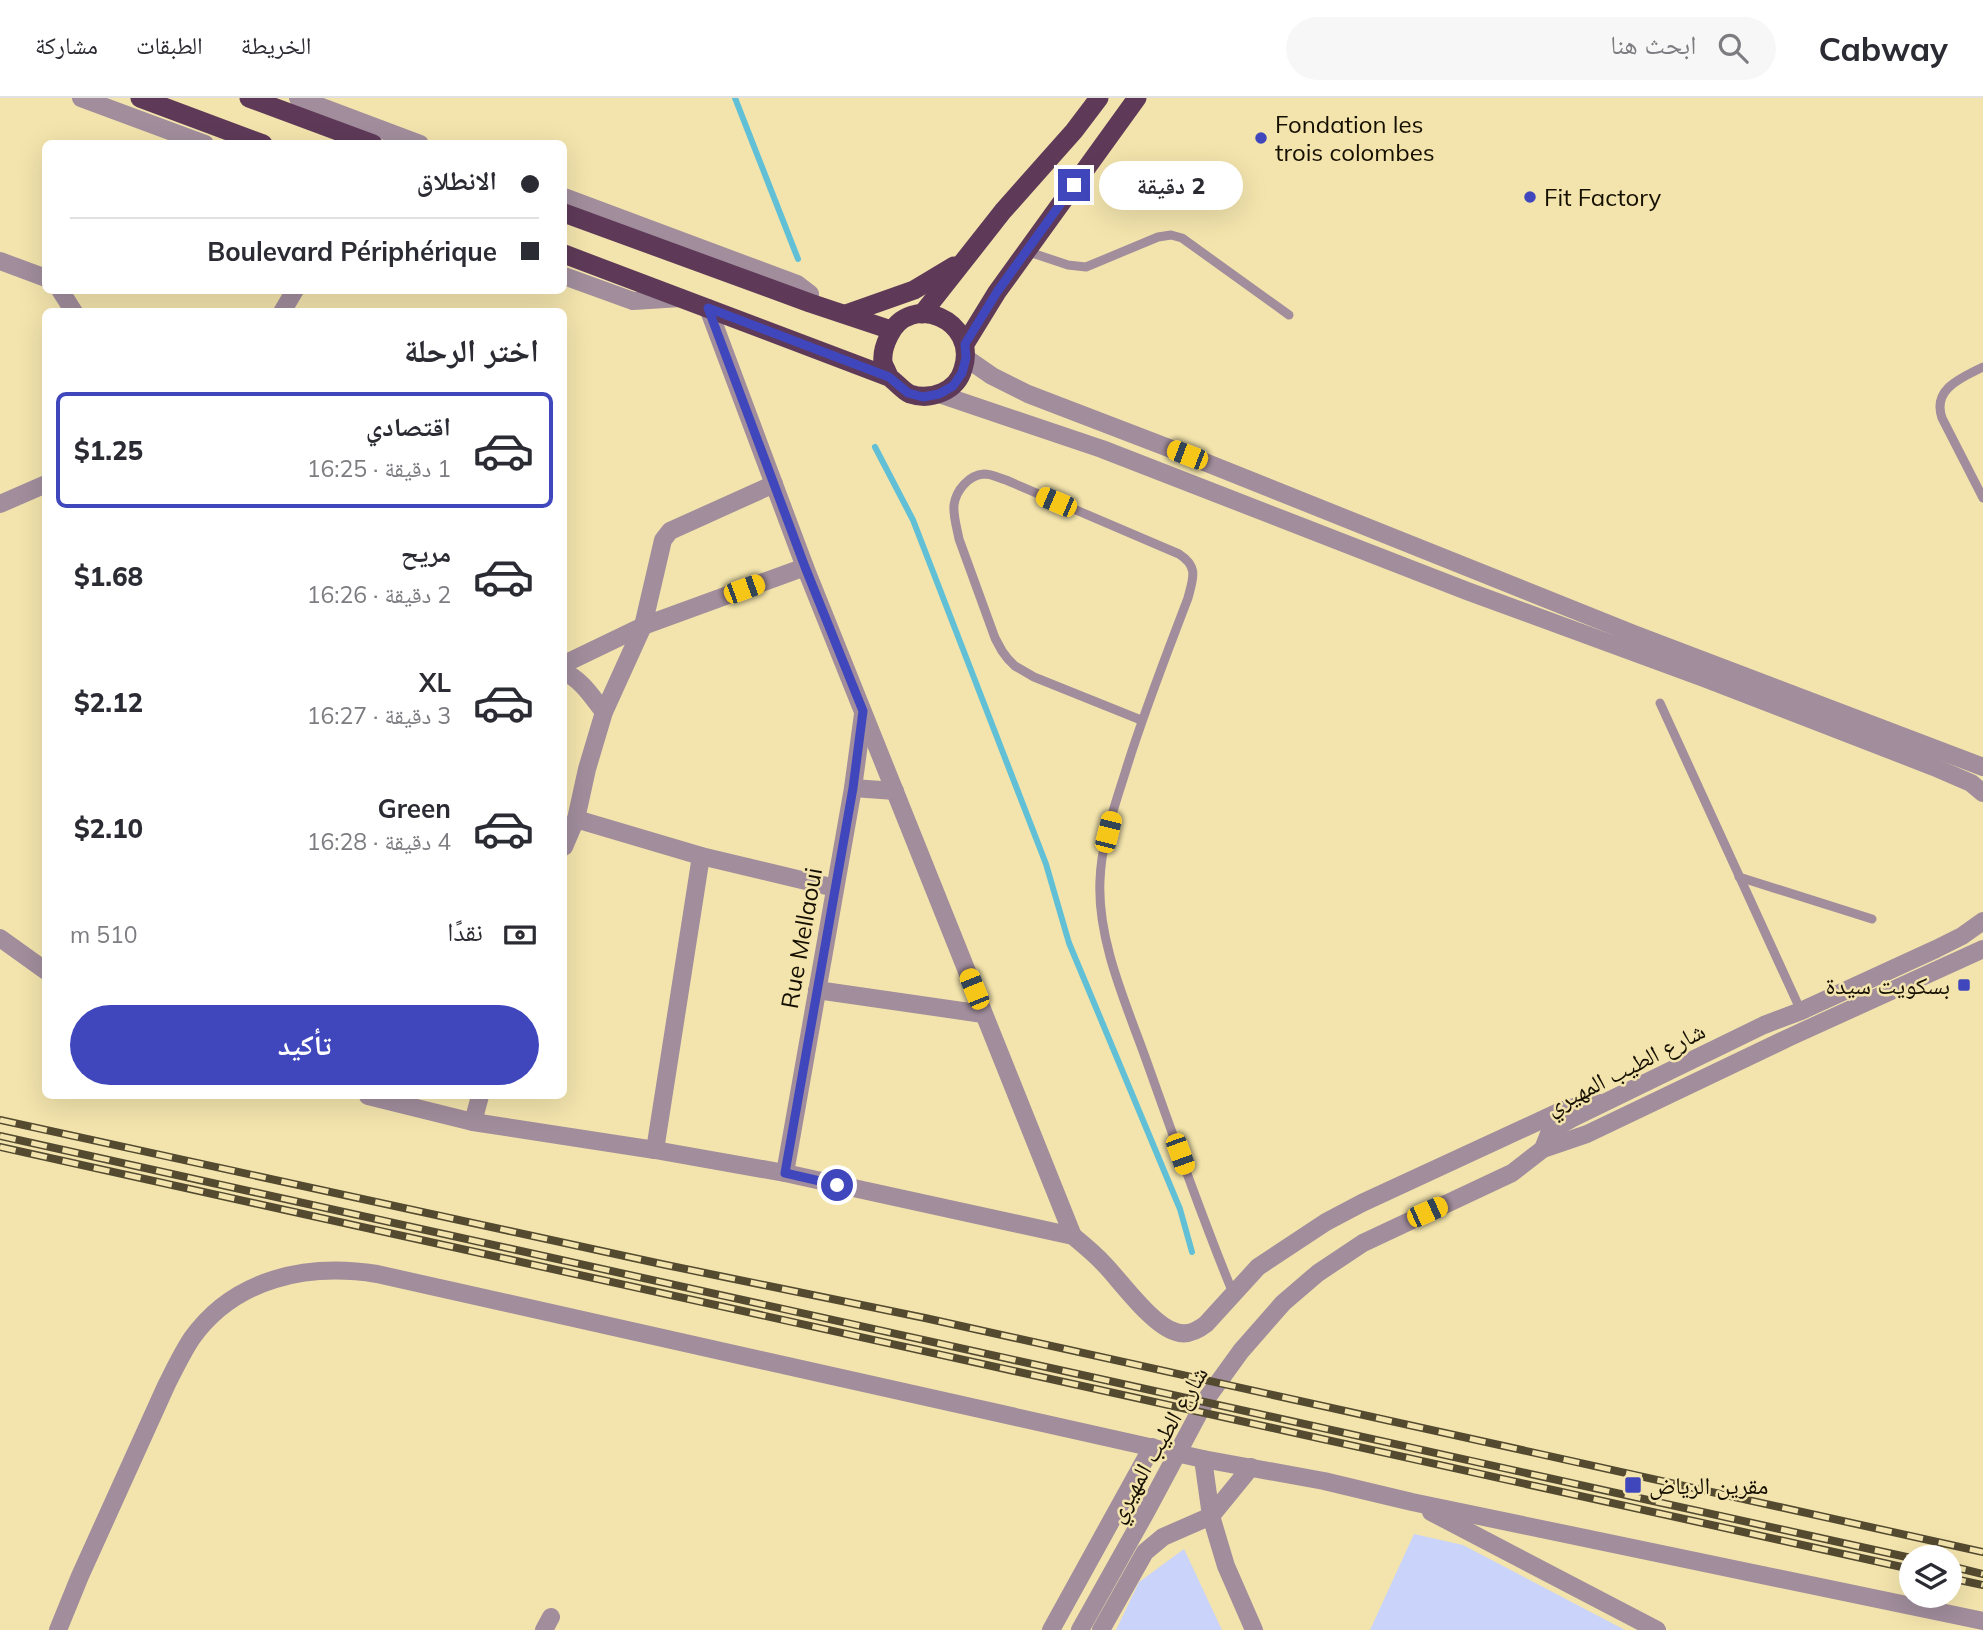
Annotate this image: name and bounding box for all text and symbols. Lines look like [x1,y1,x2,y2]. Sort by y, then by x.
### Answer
search box [1286,17,1776,80]
text: ابحث هنا [1610,28,1696,61]
text: Cabway [1818,28,1948,69]
icon: search [1714,29,1752,67]
text: مشاركة [35,30,98,60]
text: الطبقات [136,30,203,60]
text: الخريطة [241,30,311,60]
place label: Fondation les trois colombes [1275,109,1435,167]
marker: Fondation les trois colombes [1253,130,1269,146]
callout: 2 دقيقة [1098,160,1242,210]
text: الانطلاق [417,164,497,197]
route end [1058,169,1090,201]
text: 2 دقيقة [1137,171,1205,200]
place label: Fit Factory [1544,182,1662,212]
marker: Fit Factory [1522,189,1538,205]
text: Boulevard Périphérique [207,235,497,268]
text: اختر الرحلة [404,330,539,370]
text: اقتصادي [366,410,451,443]
icon: car [472,419,535,482]
text: $1.25 [74,434,143,467]
car [1164,438,1211,472]
text: 1 دقيقة · 16:25 [307,454,451,483]
car [1033,484,1080,520]
text: مريح [401,536,451,569]
icon: car [472,545,535,608]
text: $1.68 [74,560,143,593]
car [721,572,768,606]
text: 2 دقيقة · 16:26 [307,580,451,609]
text: XL [419,666,451,699]
icon: car [472,671,535,734]
text: $2.12 [74,686,143,719]
text: 3 دقيقة · 16:27 [307,701,451,730]
text: Green [378,792,451,825]
icon: car [472,797,535,860]
car [1093,809,1124,855]
text: $2.10 [74,812,143,845]
text: 4 دقيقة · 16:28 [307,827,451,856]
street label: Rue Mellaoui [774,865,828,1011]
text: نقدًا [447,915,483,948]
icon: cash [501,916,539,954]
text: 510 m [70,920,138,949]
car [957,966,992,1012]
place label: بسكويت سيدة [1826,970,1950,1000]
marker: بسكويت سيدة [1956,977,1972,993]
button: تأكيد [70,1005,539,1085]
street label: شارع الطيب المهيري [1540,1015,1712,1126]
car [1163,1131,1198,1177]
route start [821,1169,853,1201]
car [1404,1194,1451,1230]
street label: شارع الطيب المهيري [1100,1361,1218,1530]
place label: مقرين الرياض [1649,1470,1769,1500]
marker: مقرين الرياض [1623,1475,1643,1495]
map controls [1899,1545,1962,1608]
button: layers [1899,1545,1962,1608]

